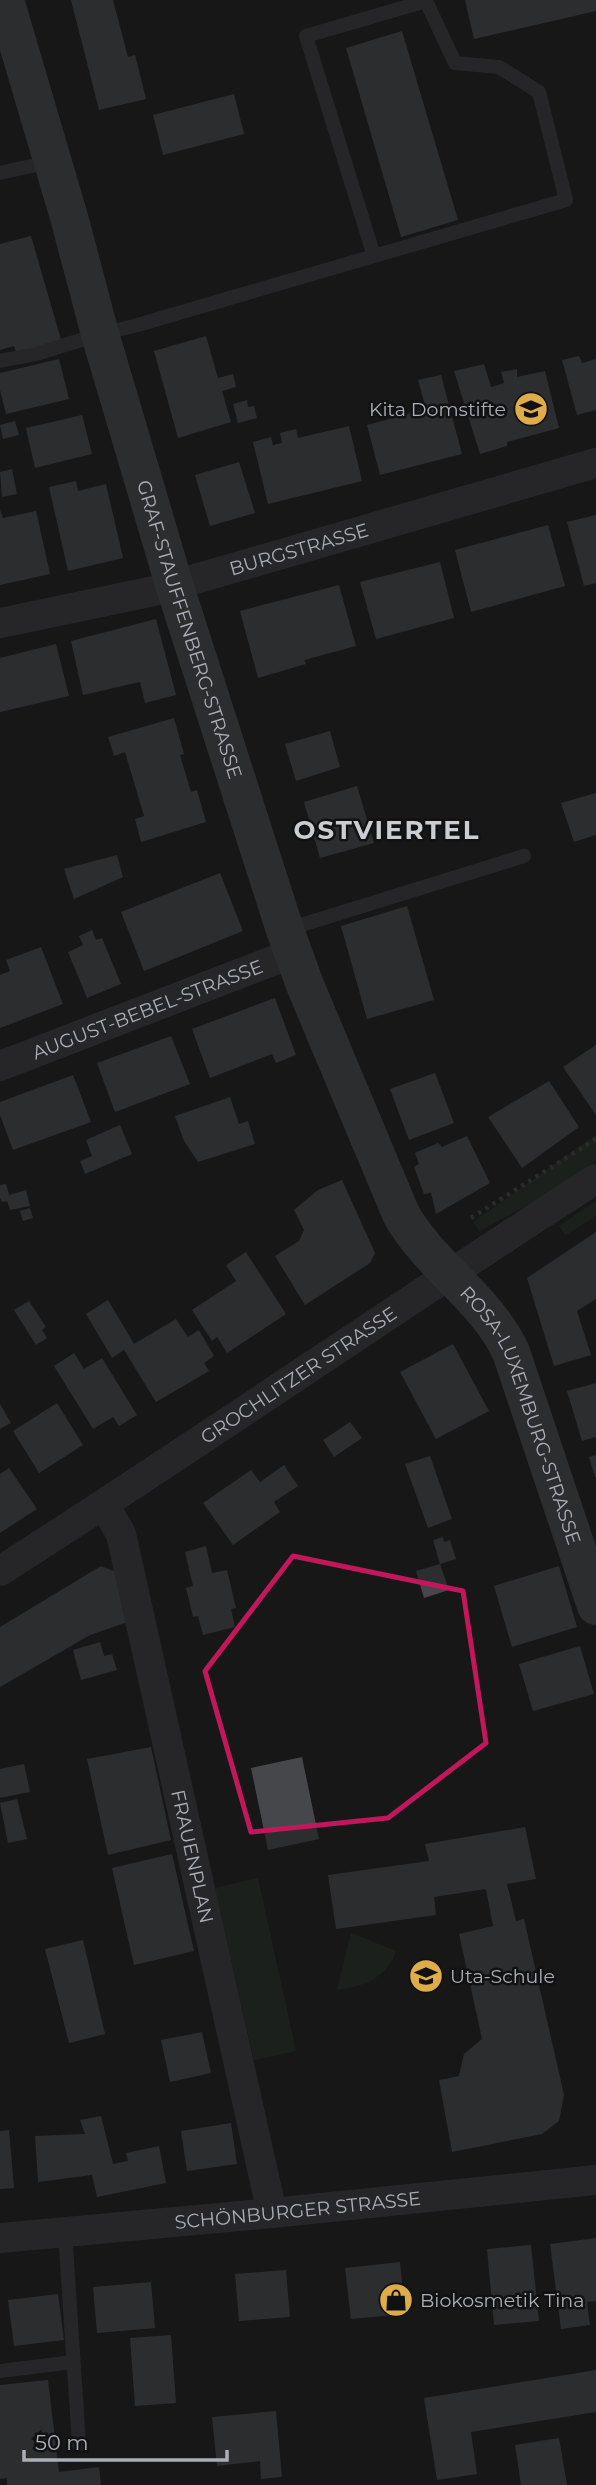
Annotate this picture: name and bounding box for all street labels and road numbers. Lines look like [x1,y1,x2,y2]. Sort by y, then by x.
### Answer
street label: GRAF-STAUFFENBERG-STRASSE [132,477,247,782]
street label: BURGSTRASSE [227,518,371,580]
street label: AUGUST-BEBEL-STRASSE [29,954,266,1064]
street label: ROSA-LUXEMBURG-STRASSE [456,1281,586,1548]
street label: GROCHLITZER STRASSE [196,1301,401,1449]
street label: FRAUENPLAN [167,1788,219,1925]
street label: SCHÖNBURGER STRASSE [174,2186,422,2233]

